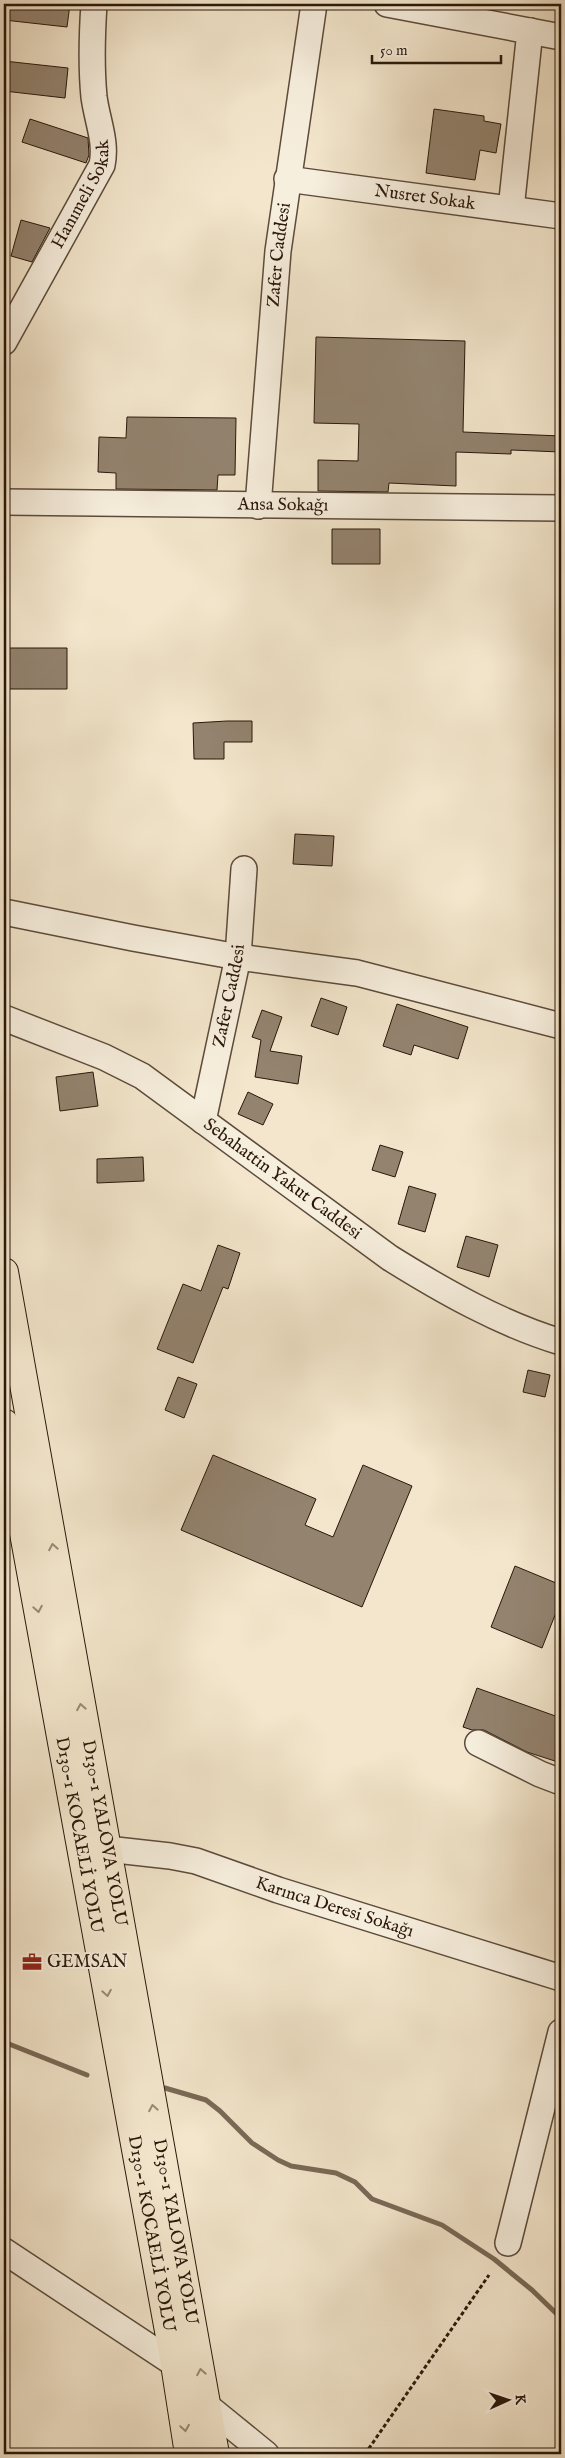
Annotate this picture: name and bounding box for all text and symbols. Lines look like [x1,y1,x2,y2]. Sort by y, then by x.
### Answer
scale bar [372,32,501,64]
text: 50 m [380,41,408,60]
street label: Hanımeli Sokak [46,138,115,253]
street label: Nusret Sokak [373,179,477,216]
street label: Zafer Caddesi [262,201,296,308]
street label: Ansa Sokağı [237,493,329,517]
street label: Zafer Caddesi [208,943,250,1050]
street label: Sebahattin Yakut Caddesi [199,1113,366,1245]
one-way arrow [48,1543,58,1552]
one-way arrow [32,1605,42,1613]
one-way arrow [77,1703,87,1712]
street label: D130-1 KOCAELİ YOLU [50,1735,108,1936]
street label: D130-1 YALOVA YOLU [76,1738,132,1929]
street label: Karınca Deresi Sokağı [252,1871,417,1943]
office icon: GEMSAN [21,1951,43,1973]
place label: GEMSAN [47,1951,128,1974]
one-way arrow [102,1988,112,1997]
one-way arrow [149,2104,159,2113]
street label: D130-1 KOCAELİ YOLU [122,2133,181,2335]
street label: D130-1 YALOVA YOLU [147,2137,203,2327]
one-way arrow [196,2367,206,2376]
north arrow [482,2376,532,2426]
text: K [511,2394,529,2406]
one-way arrow [179,2425,190,2433]

